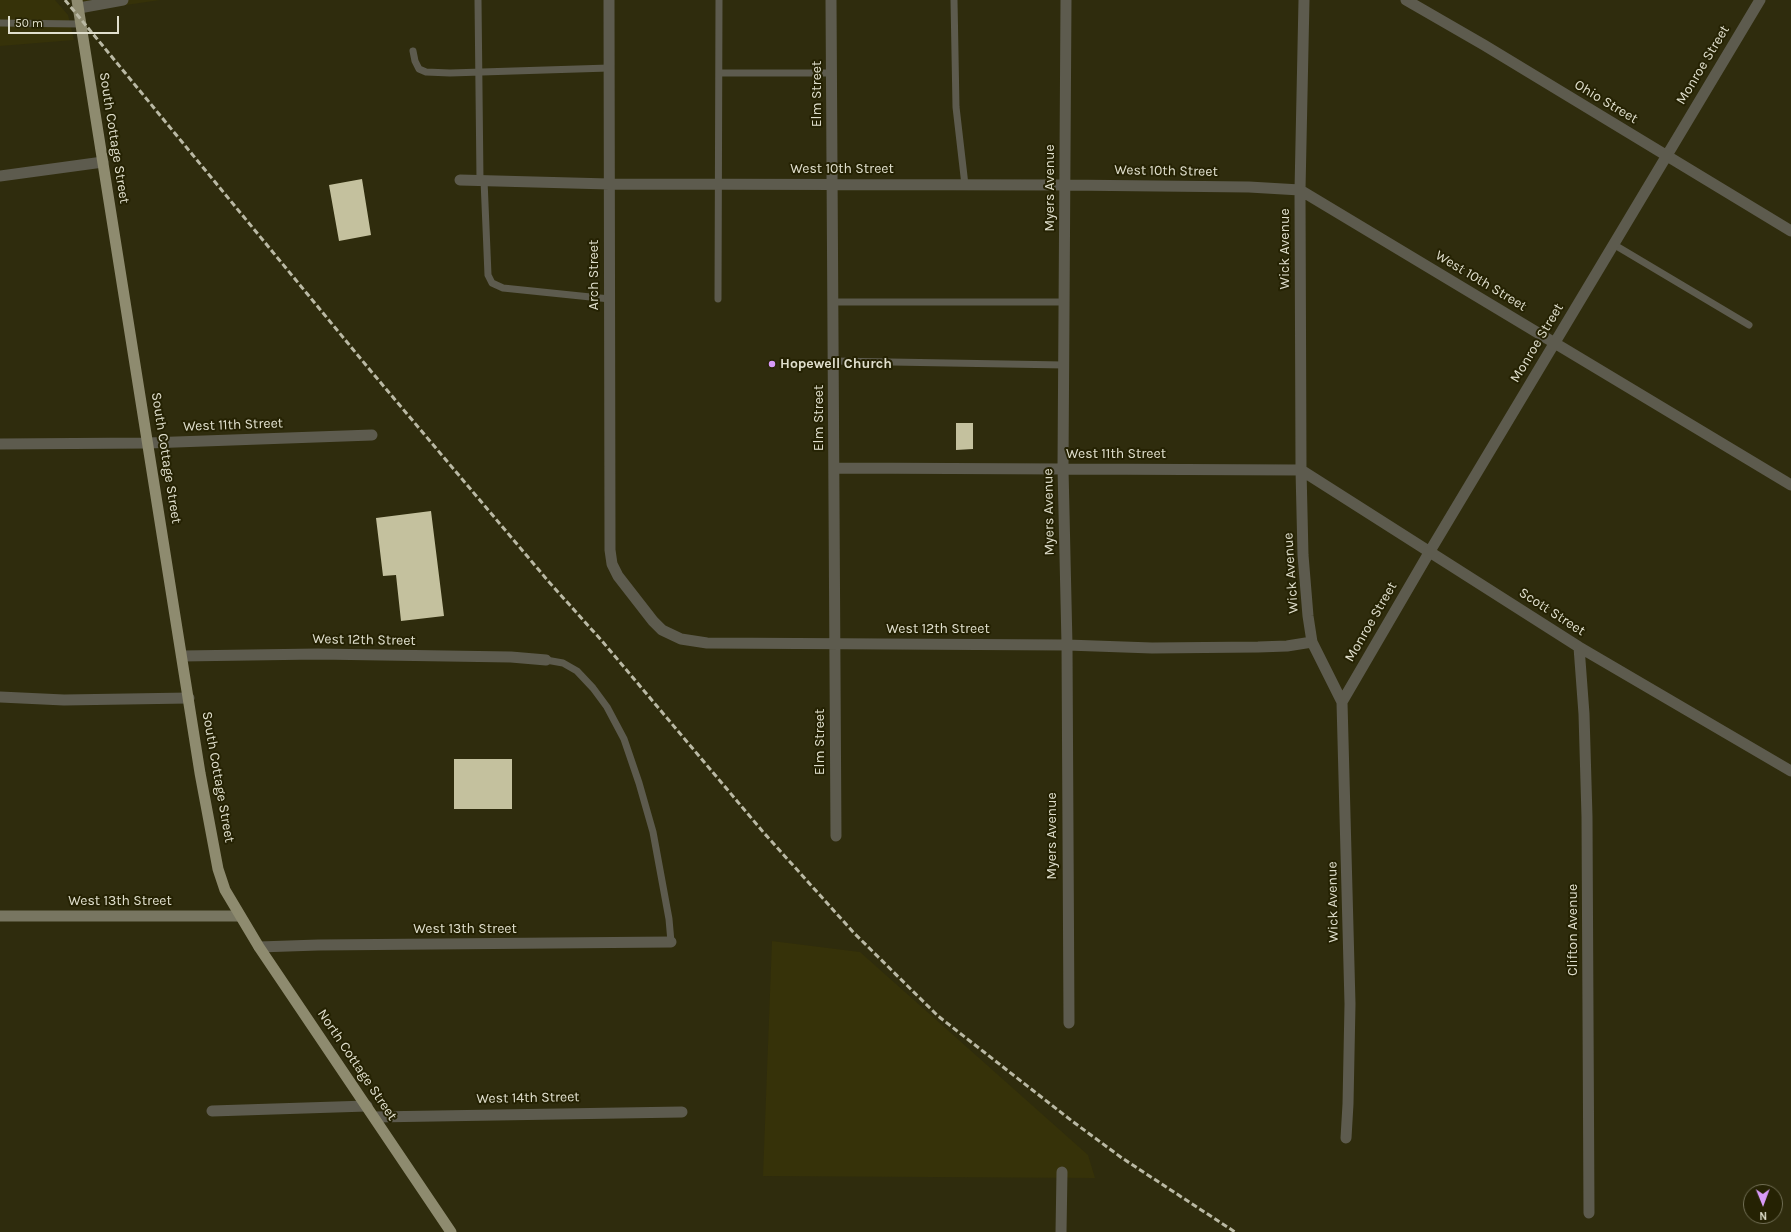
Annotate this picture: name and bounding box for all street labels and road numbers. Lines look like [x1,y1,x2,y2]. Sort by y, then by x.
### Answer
street label: Monroe Street [1673,22,1733,108]
street label: Elm Street [809,61,825,127]
street label: South Cottage Street [95,71,133,205]
street label: Ohio Street [1571,76,1641,128]
street label: Myers Avenue [1042,144,1058,232]
street label: West 10th Street [790,161,894,177]
street label: West 10th Street [1114,162,1218,180]
street label: Wick Avenue [1277,208,1293,290]
street label: Arch Street [586,240,602,310]
street label: West 10th Street [1432,247,1530,315]
street label: Monroe Street [1507,300,1567,386]
street label: Elm Street [811,385,827,451]
street label: South Cottage Street [147,391,185,525]
street label: West 11th Street [183,415,283,435]
street label: West 11th Street [1066,446,1166,462]
street label: Myers Avenue [1040,468,1058,556]
street label: Wick Avenue [1280,532,1302,614]
street label: Monroe Street [1341,579,1401,665]
street label: Scott Street [1516,584,1588,640]
street label: West 12th Street [886,621,990,637]
street label: West 12th Street [312,631,416,649]
street label: Elm Street [812,709,828,775]
street label: South Cottage Street [198,710,238,844]
street label: Myers Avenue [1044,792,1060,880]
street label: Wick Avenue [1324,861,1342,943]
street label: Clifton Avenue [1565,884,1581,976]
street label: West 13th Street [68,893,172,909]
street label: West 13th Street [413,921,517,937]
street label: North Cottage Street [314,1006,400,1124]
street label: West 14th Street [476,1089,580,1107]

